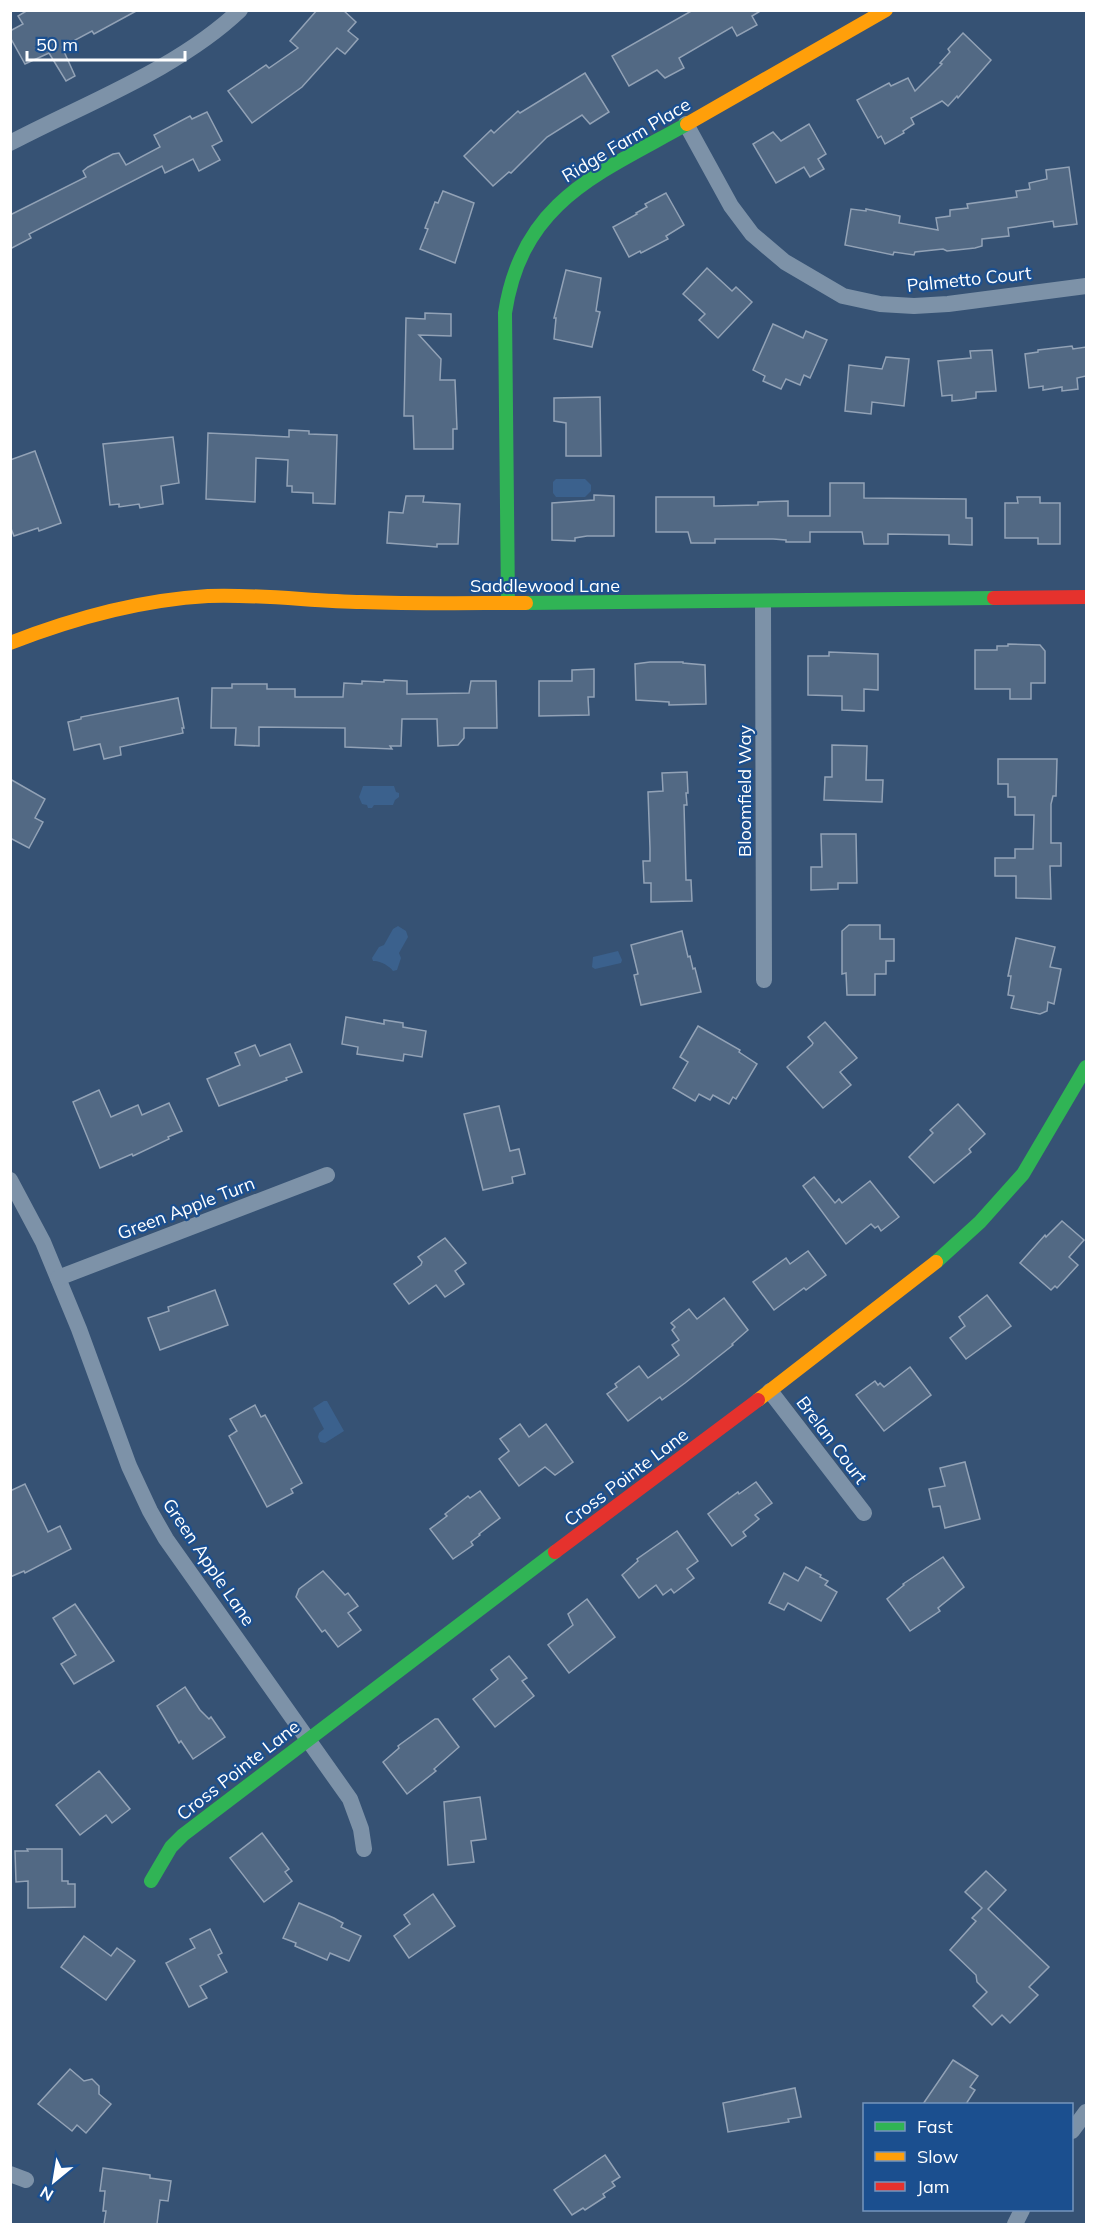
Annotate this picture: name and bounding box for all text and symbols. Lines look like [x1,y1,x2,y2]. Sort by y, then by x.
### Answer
scale bar [27,24,184,62]
text: 50 m [36,33,78,56]
street label: Ridge Farm Place [558,93,694,187]
street label: Palmetto Court [906,261,1032,297]
street label: Saddlewood Lane [470,574,620,597]
street label: Bloomfield Way [733,725,756,857]
street label: Green Apple Turn [114,1171,258,1245]
street label: Brelan Court [791,1391,873,1489]
street label: Cross Pointe Lane [559,1423,693,1531]
street label: Green Apple Lane [158,1494,260,1630]
street label: Cross Pointe Lane [172,1715,304,1825]
legend [863,2103,1073,2211]
text: Fast [917,2115,953,2138]
text: Slow [917,2145,959,2168]
north arrow [24,2151,84,2211]
text: Jam [917,2175,950,2198]
text: N [36,2182,57,2206]

